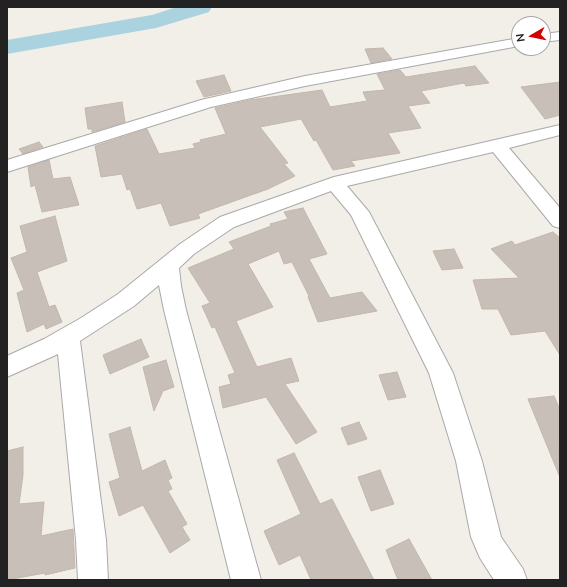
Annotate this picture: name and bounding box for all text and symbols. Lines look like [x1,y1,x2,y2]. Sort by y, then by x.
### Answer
north arrow [511,16,551,56]
text: N [513,33,528,43]

